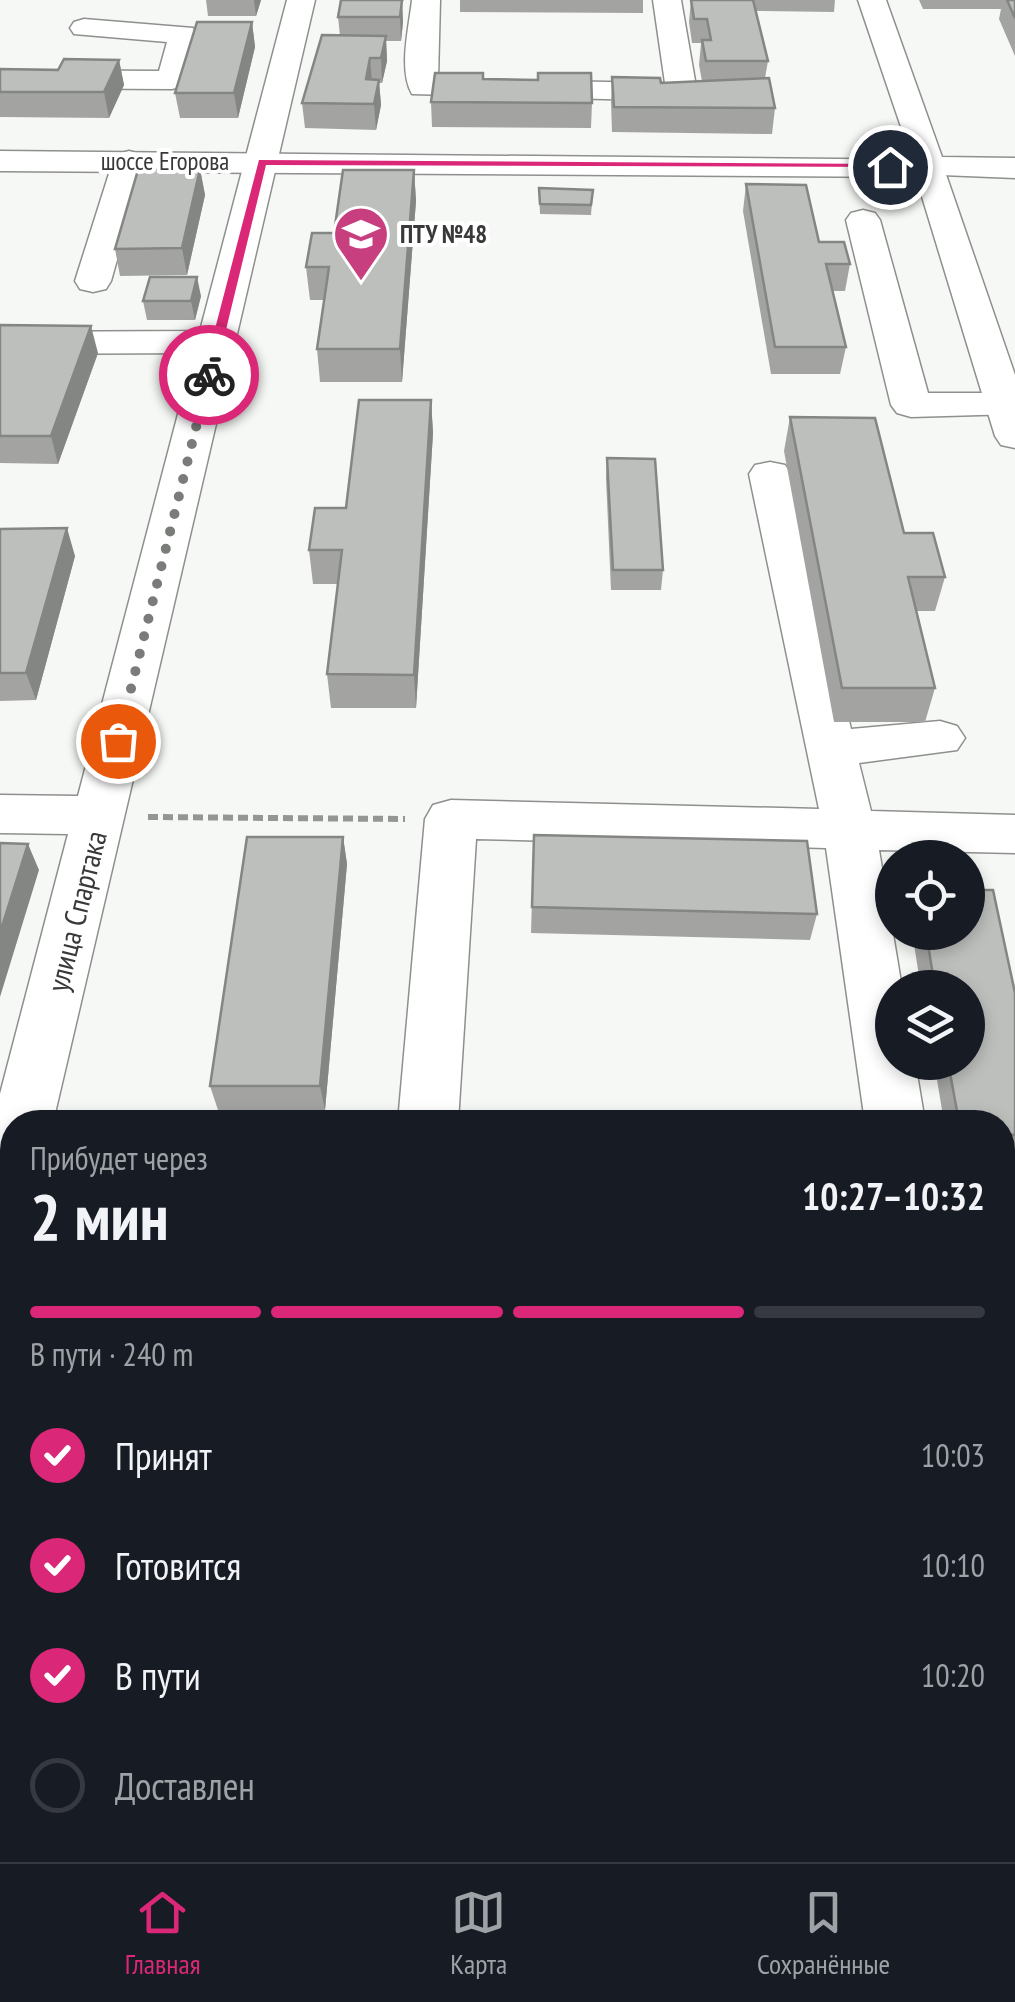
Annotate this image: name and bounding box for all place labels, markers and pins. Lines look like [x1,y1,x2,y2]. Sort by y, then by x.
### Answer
pin [848,125,933,210]
school or university icon: ПТУ №48 [331,204,391,283]
place label: ПТУ №48 [400,218,487,250]
pin [76,699,161,784]

